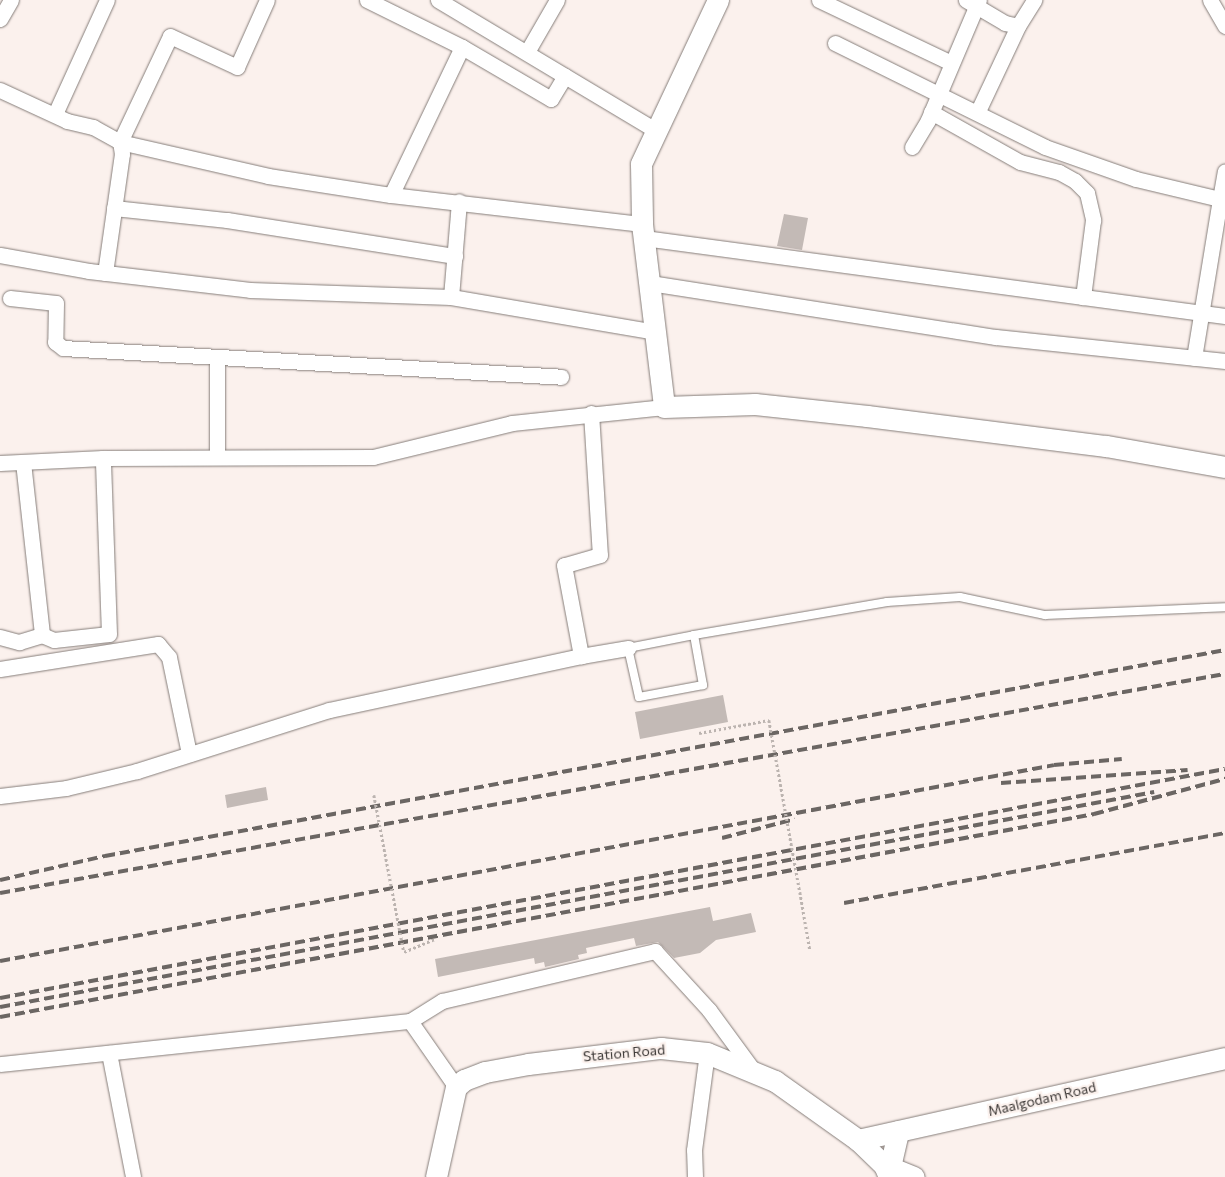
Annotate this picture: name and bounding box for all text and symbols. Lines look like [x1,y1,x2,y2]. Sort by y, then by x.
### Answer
street label: Station Road [582,1041,666,1065]
street label: Maalgodam Road [986,1078,1098,1120]

